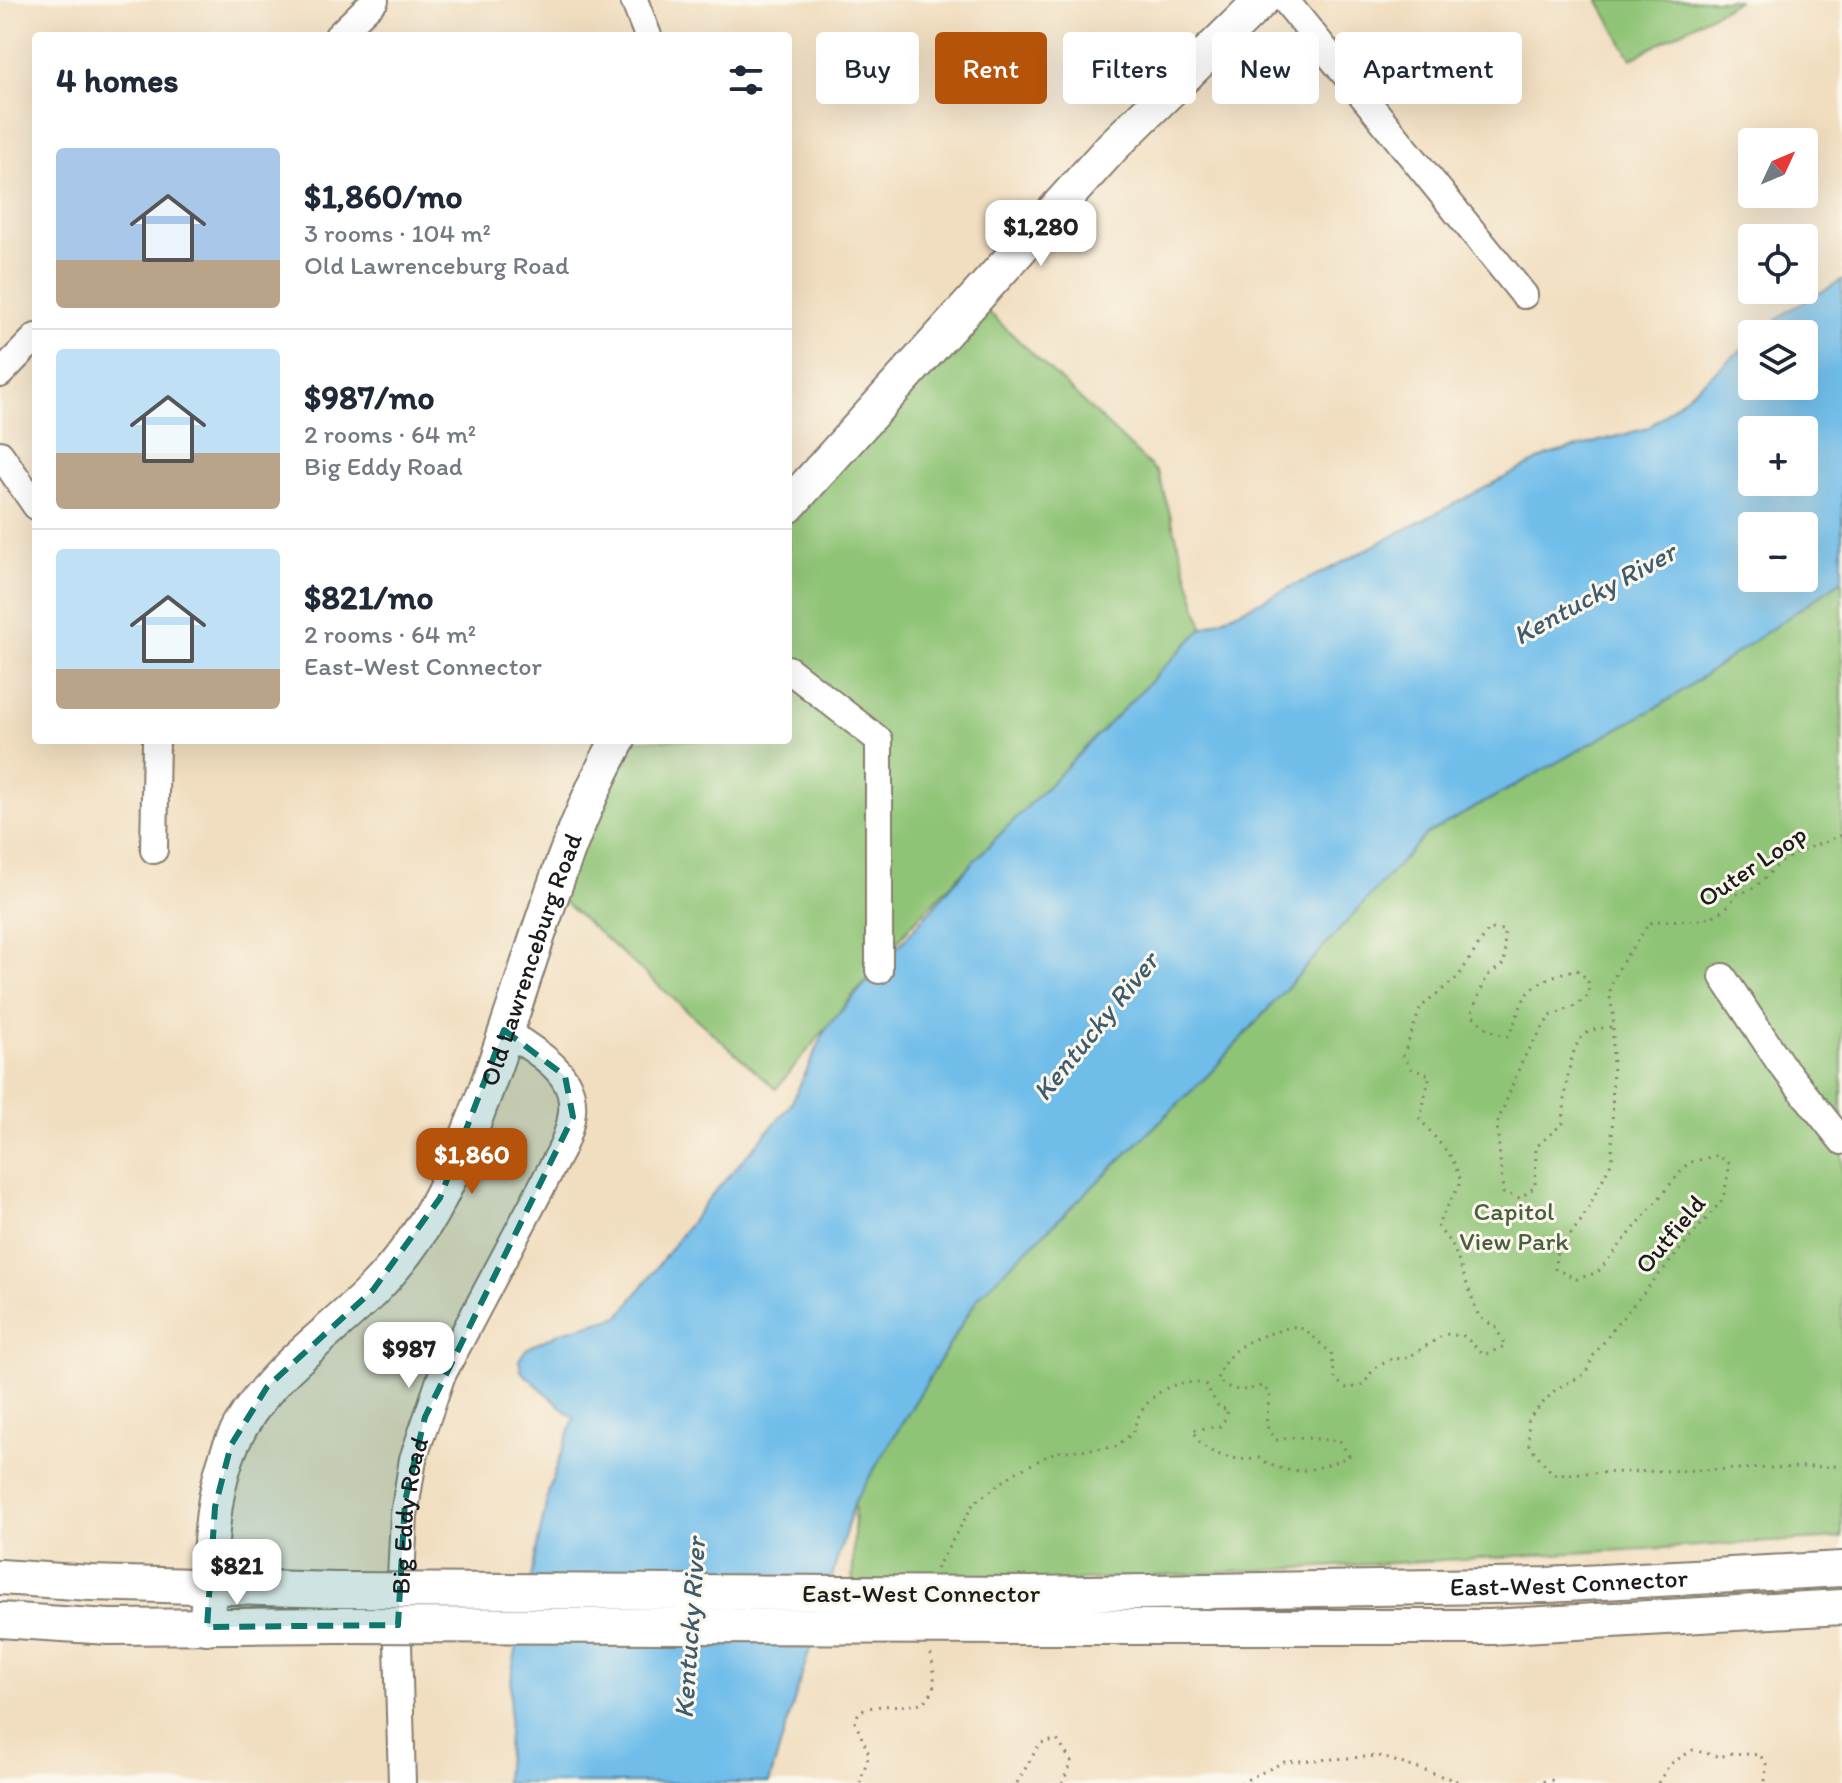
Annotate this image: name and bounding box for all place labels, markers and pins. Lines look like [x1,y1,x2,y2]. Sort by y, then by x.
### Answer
pin: $1,280 [976,200,1106,268]
pin: $1,860 [407,1128,537,1196]
pin: $987 [362,1322,456,1390]
pin: $821 [190,1539,284,1607]

